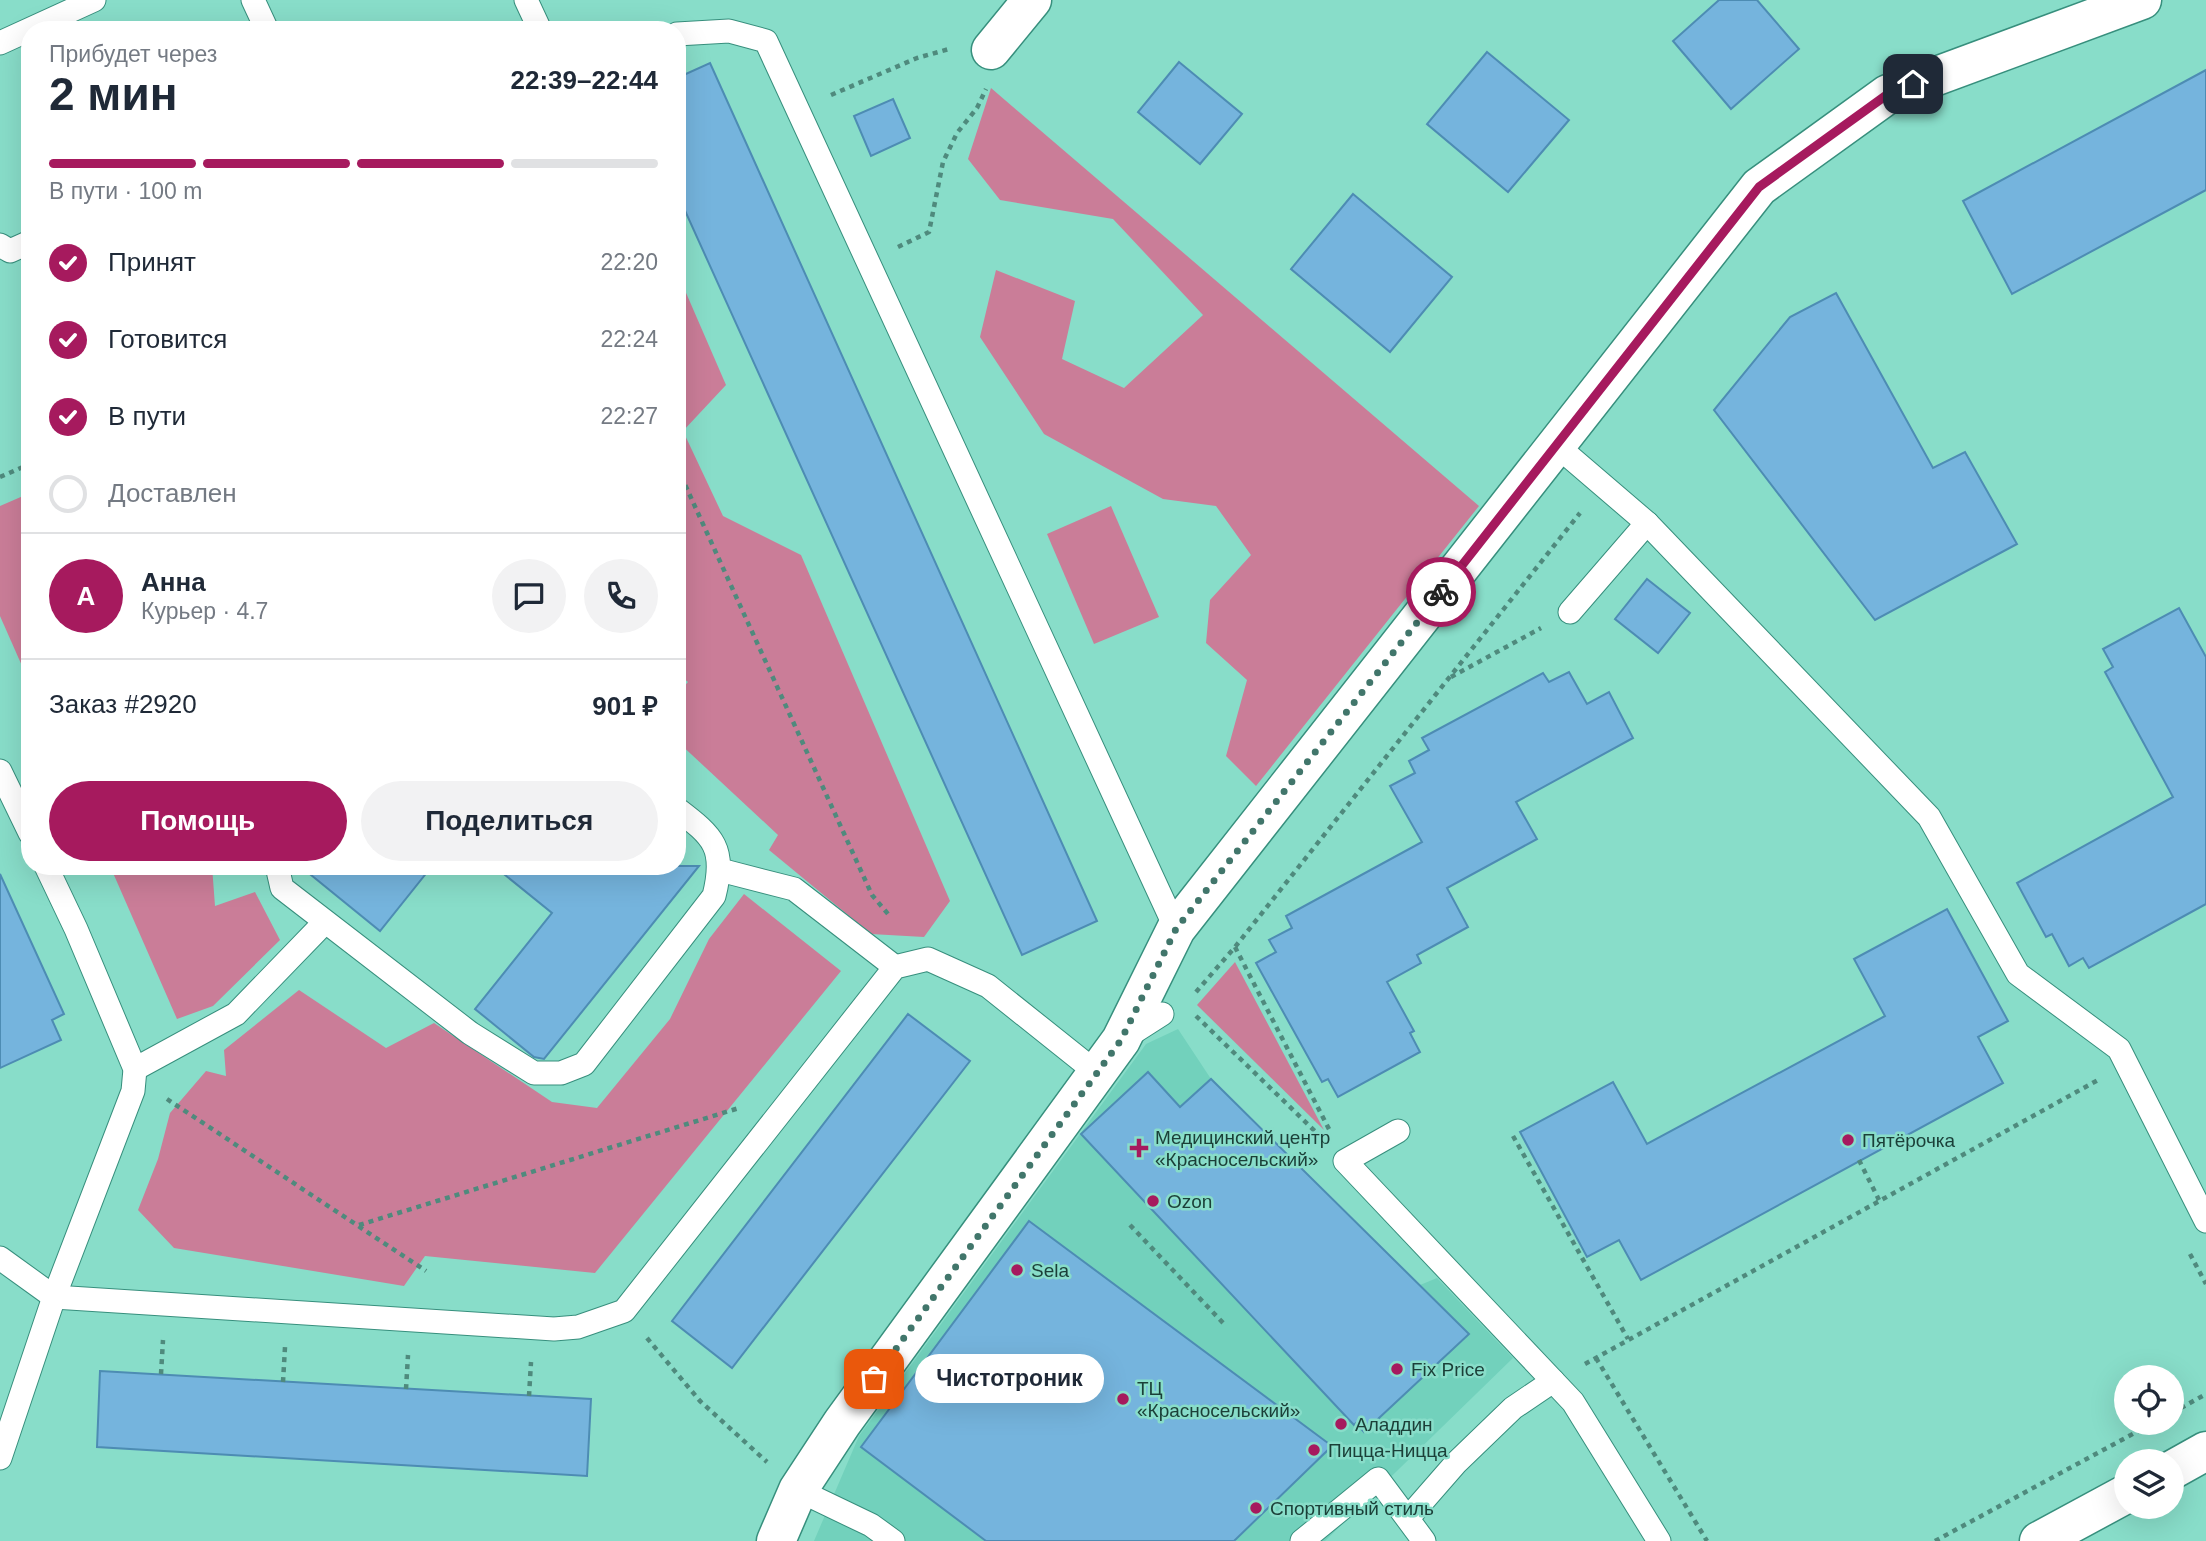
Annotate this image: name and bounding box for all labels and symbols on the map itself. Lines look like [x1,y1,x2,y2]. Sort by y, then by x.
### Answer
pin [1883,54,1943,114]
courier [1406,557,1476,627]
place label: Медицинский центр «Красносельский» [1155,1127,1330,1170]
place label: Пятёрочка [1862,1130,1956,1151]
marker: Пятёрочка [1840,1132,1856,1148]
marker: Медицинский центр «Красносельский» [1129,1138,1149,1158]
place label: Ozon [1167,1191,1212,1212]
marker: Ozon [1145,1193,1161,1209]
place label: Sela [1031,1260,1069,1281]
marker: Sela [1009,1262,1025,1278]
pin [844,1349,904,1409]
callout: Чистотроник [916,1354,1105,1404]
place label: Fix Price [1411,1359,1485,1380]
marker: Fix Price [1389,1361,1405,1377]
place label: ТЦ «Красносельский» [1137,1378,1300,1421]
marker: ТЦ «Красносельский» [1115,1391,1131,1407]
place label: Аладдин [1355,1414,1433,1435]
marker: Аладдин [1333,1416,1349,1432]
place label: Пицца-Ницца [1328,1440,1448,1461]
marker: Пицца-Ницца [1306,1442,1322,1458]
place label: Спортивный стиль [1270,1498,1434,1519]
marker: Спортивный стиль [1248,1500,1264,1516]

